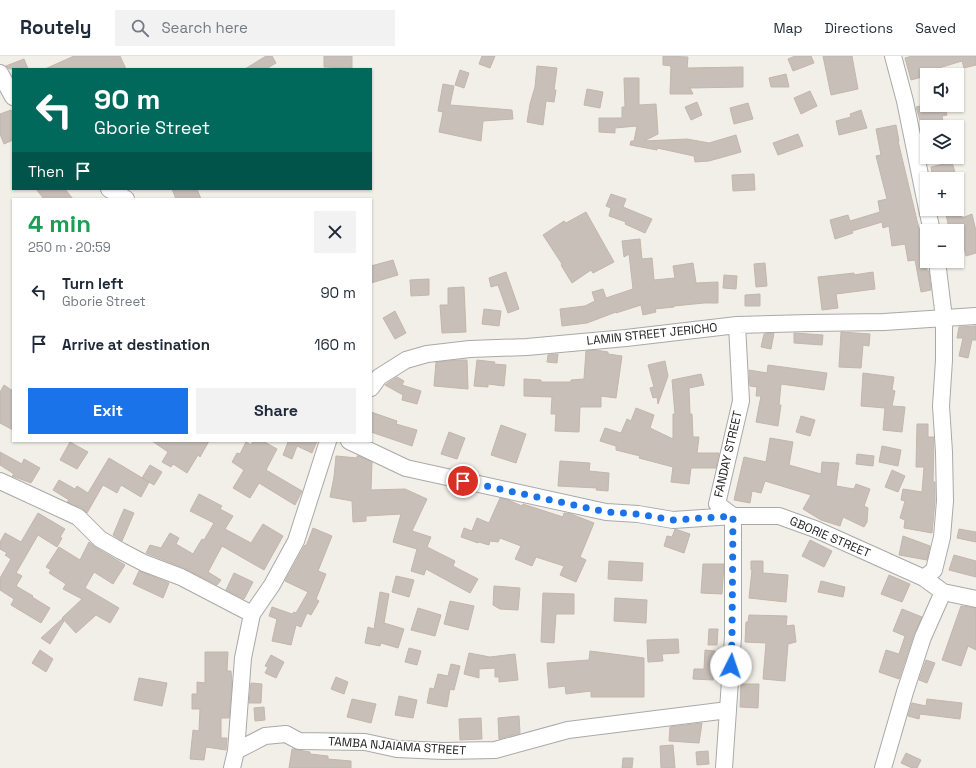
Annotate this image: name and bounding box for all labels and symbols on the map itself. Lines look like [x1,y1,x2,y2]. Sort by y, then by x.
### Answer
street label: LAMIN STREET JERICHO [586,319,718,349]
street label: FANDAY STREET [710,409,746,499]
pin [446,464,480,498]
street label: GBORIE STREET [787,513,873,561]
position arrow [710,645,752,687]
street label: TAMBA NJAIAMA STREET [327,733,467,759]

